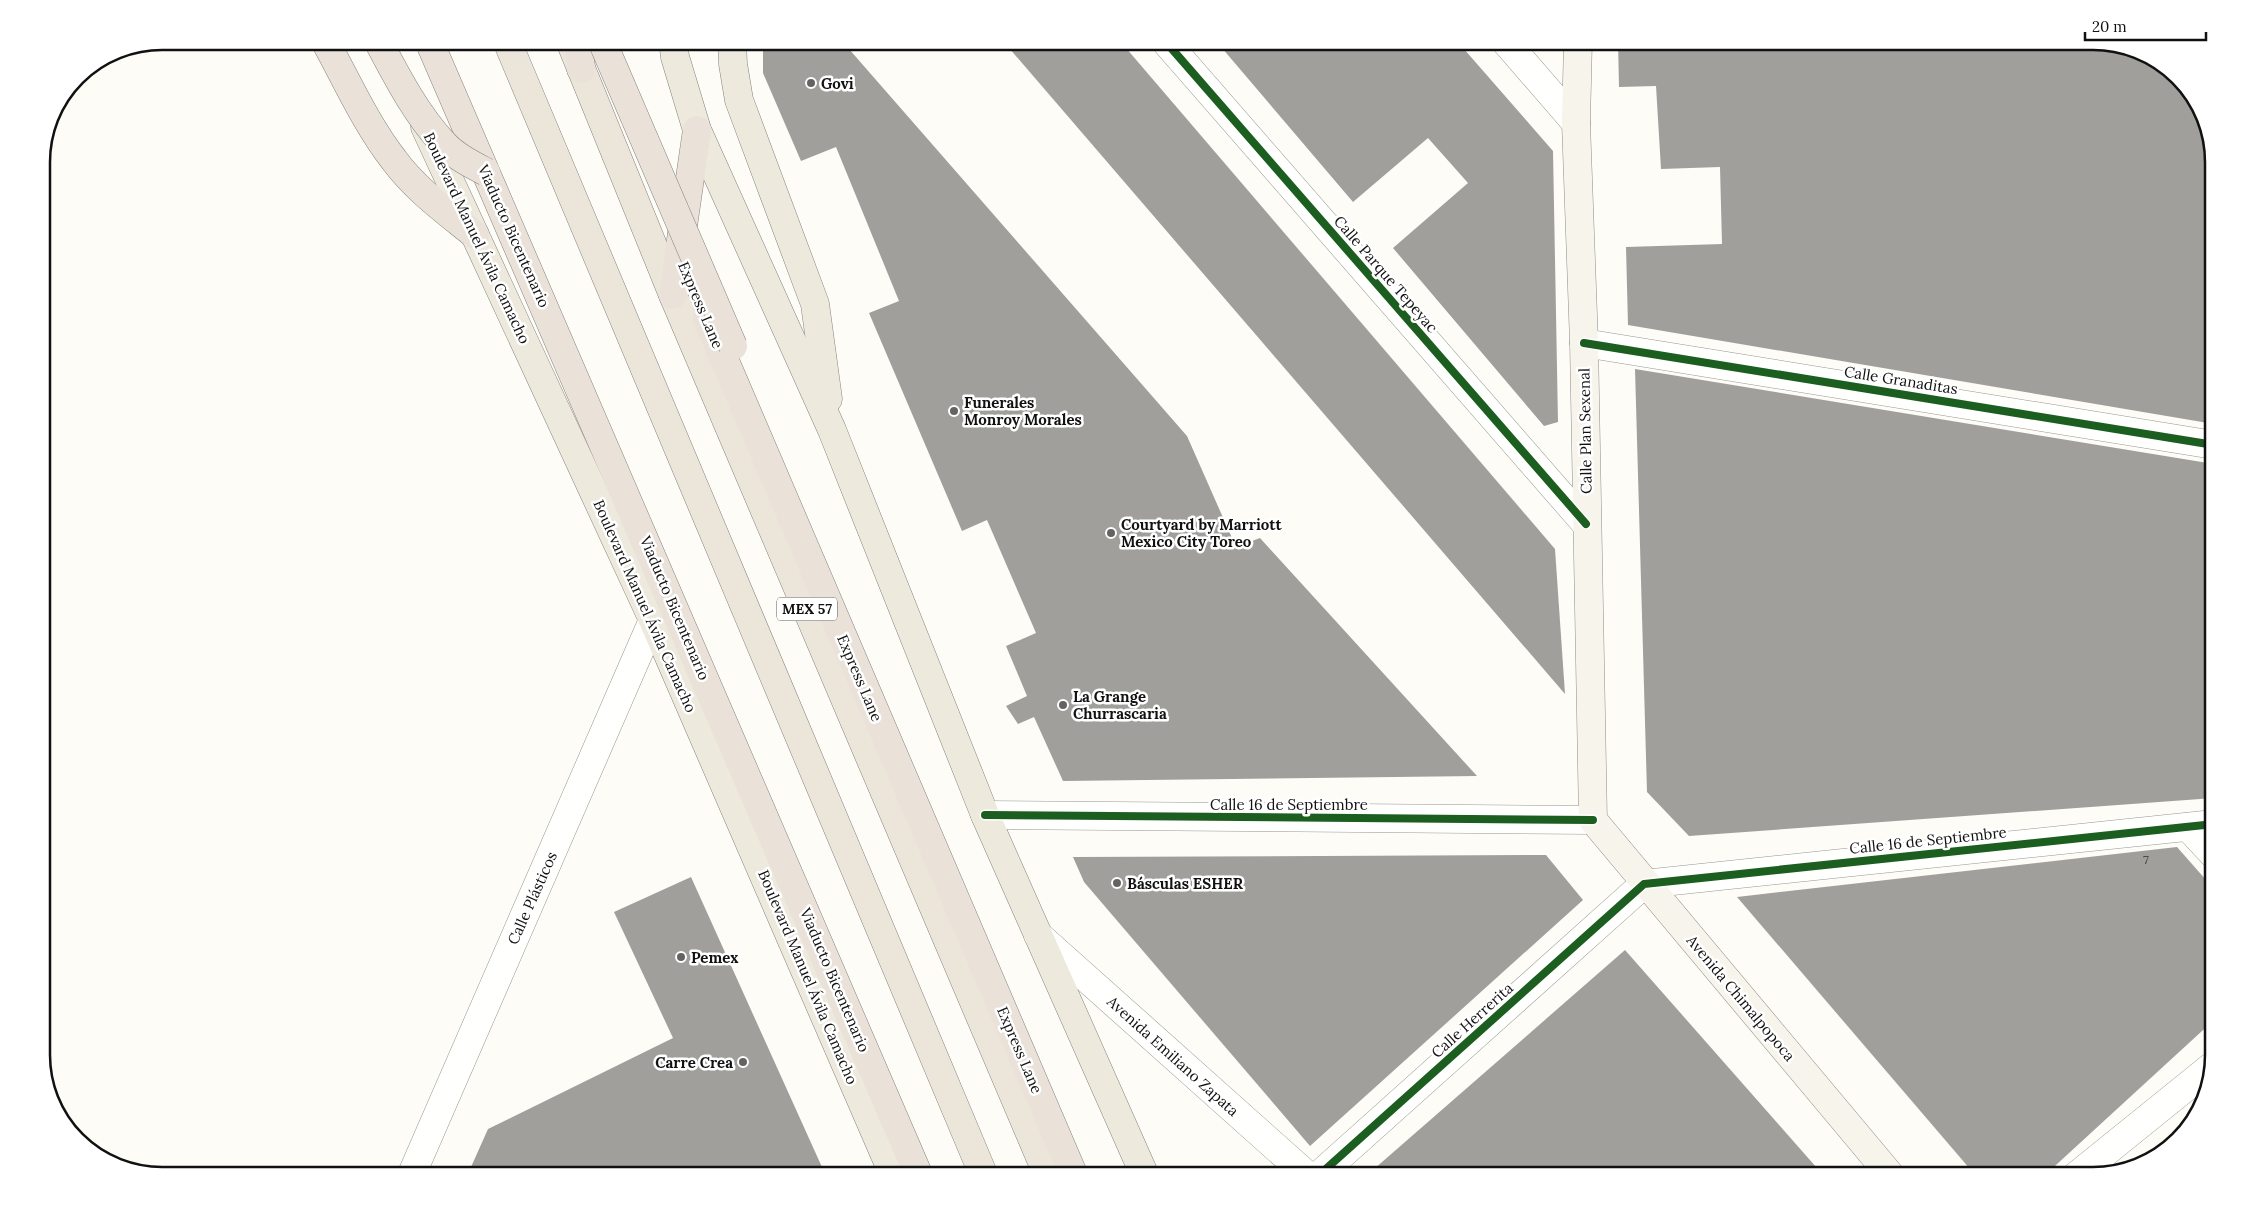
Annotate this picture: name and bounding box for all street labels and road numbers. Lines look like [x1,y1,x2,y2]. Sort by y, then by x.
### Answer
street label: Boulevard Manuel Ávila Camacho [420,129,535,347]
street label: Viaducto Bicentenario [473,161,554,311]
street label: Calle Parque Tepeyac [1330,212,1442,336]
street label: Express Lane [674,259,728,351]
street label: Calle Granaditas [1843,362,1959,398]
street label: Calle Plan Sexenal [1574,368,1596,494]
street label: Boulevard Manuel Ávila Camacho [589,497,701,716]
street label: Viaducto Bicentenario [636,532,714,683]
road number: MEX 57 [777,598,837,620]
street label: Express Lane [833,632,887,724]
street label: Calle 16 de Septiembre [1210,795,1368,814]
street label: Calle 16 de Septiembre [1848,822,2008,858]
street label: Calle Plásticos [503,848,561,947]
street label: Boulevard Manuel Ávila Camacho [754,867,862,1087]
street label: Viaducto Bicentenario [796,904,874,1055]
street label: Avenida Chimalpopoca [1682,930,1799,1065]
street label: Calle Herrerita [1427,978,1517,1062]
street label: Avenida Emiliano Zapata [1103,991,1243,1120]
street label: Express Lane [993,1004,1047,1096]

